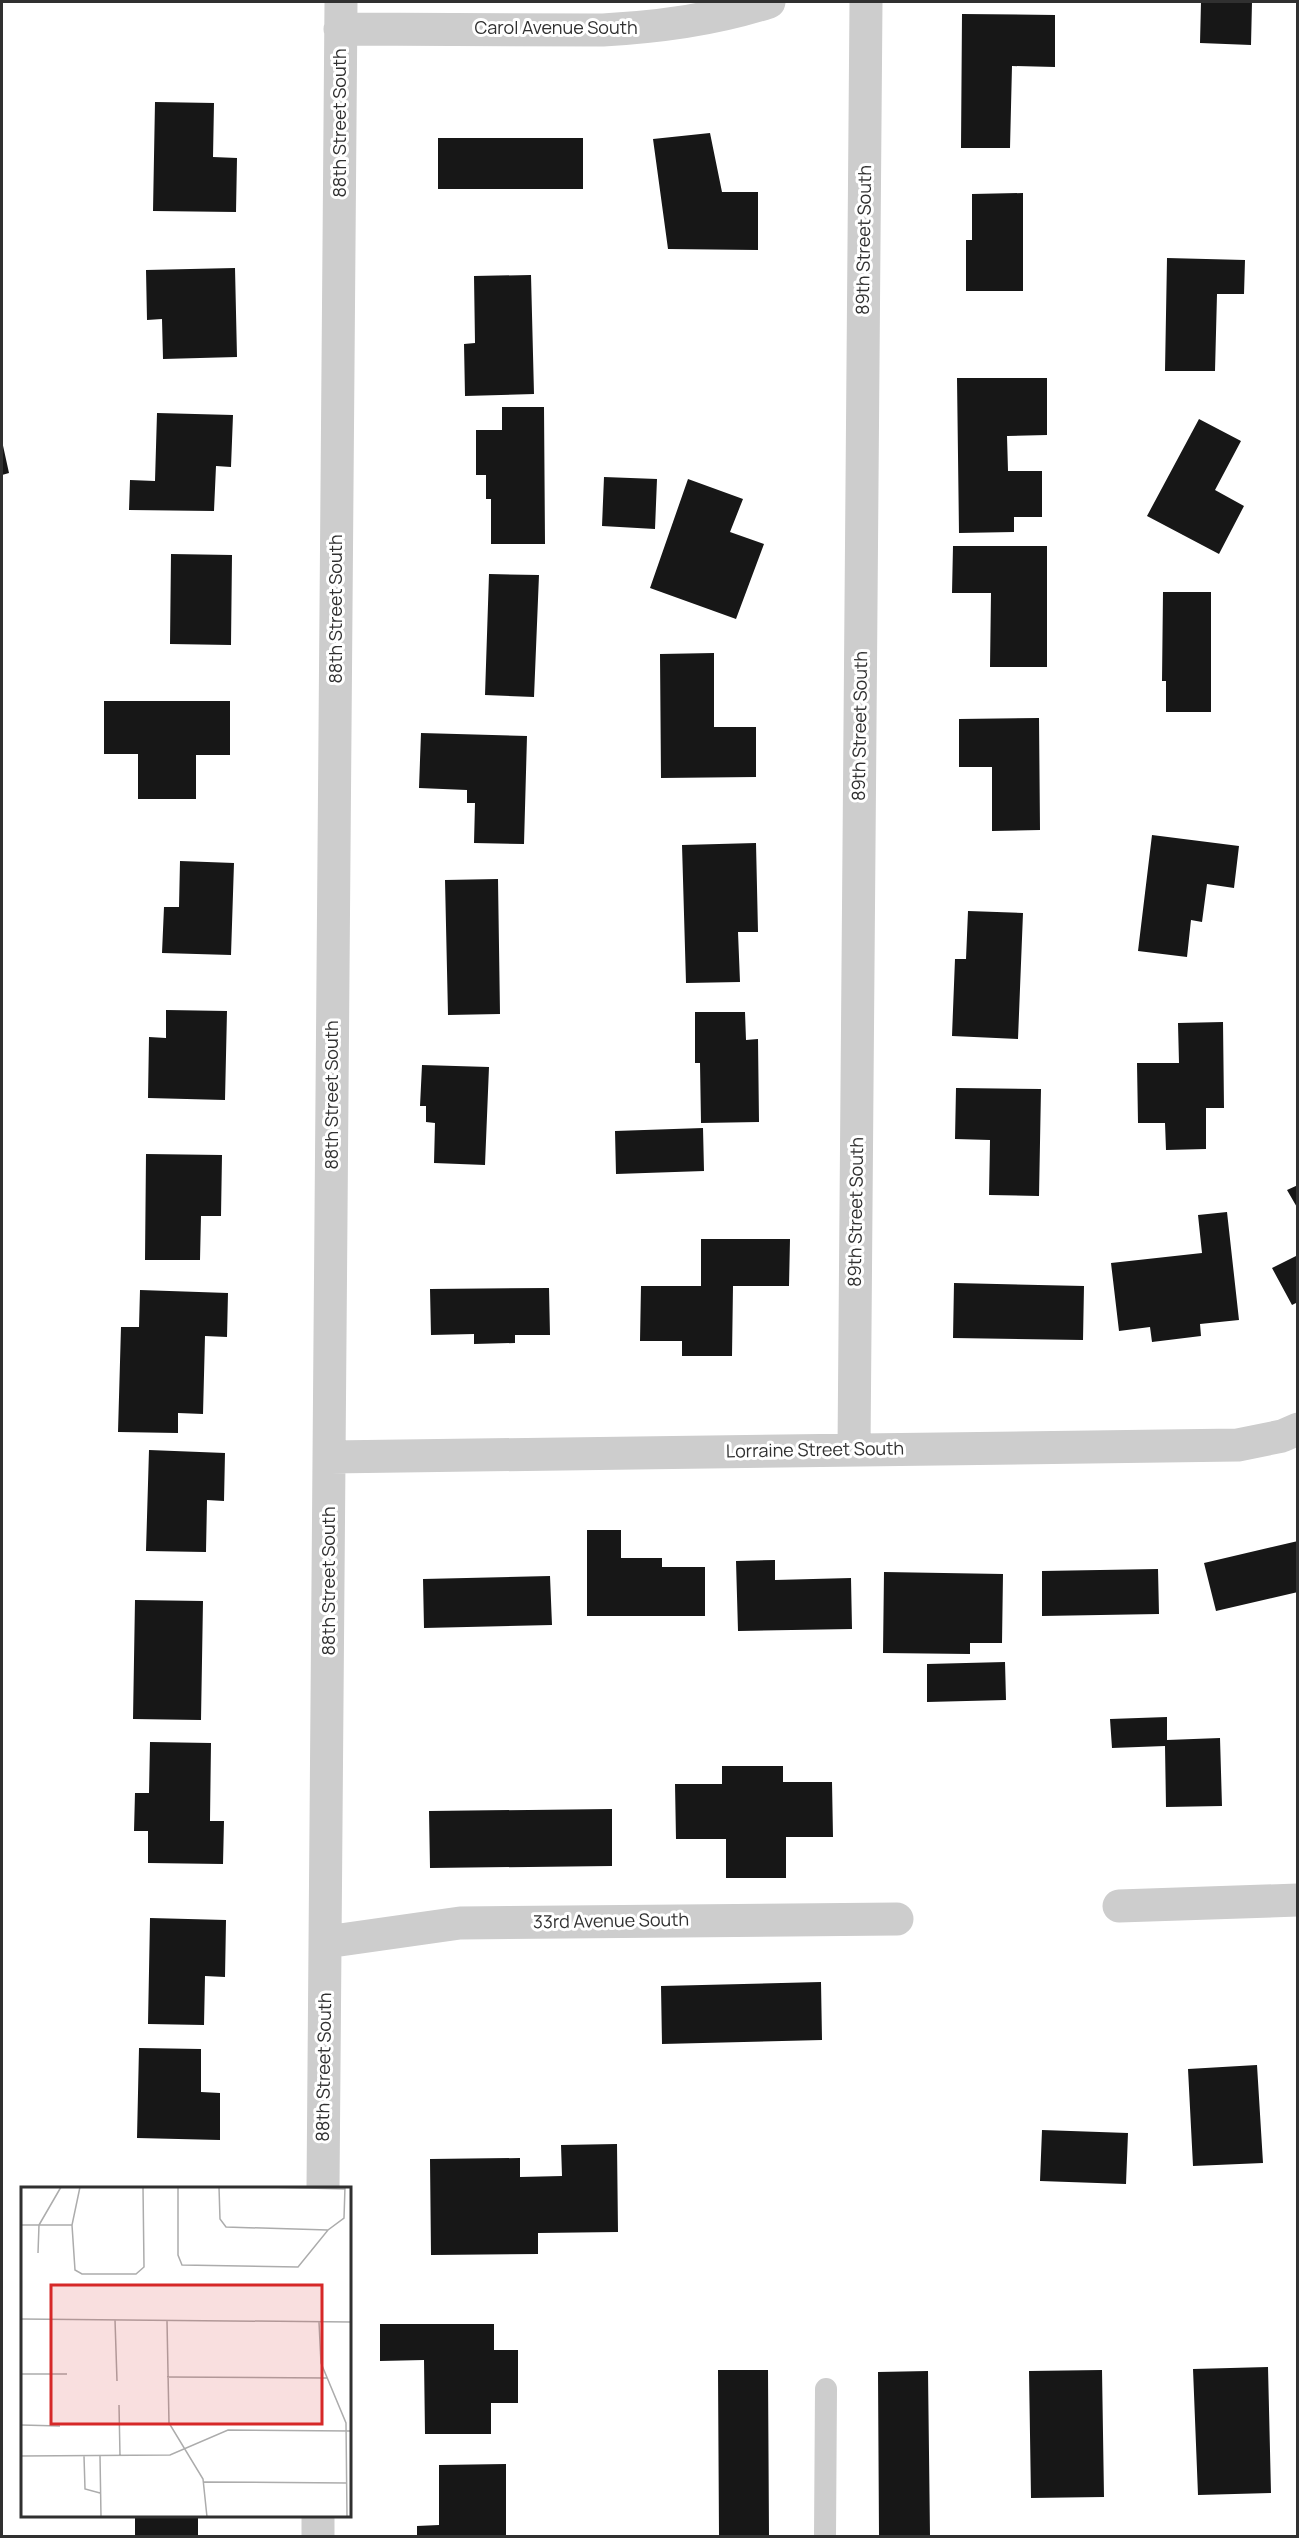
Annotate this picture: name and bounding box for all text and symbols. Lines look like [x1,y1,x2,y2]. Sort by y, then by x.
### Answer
street label: Carol Avenue South [474,15,638,39]
street label: 88th Street South [327,48,351,198]
street label: 89th Street South [850,165,876,315]
street label: 88th Street South [323,534,347,684]
street label: 89th Street South [846,651,872,801]
street label: 88th Street South [319,1020,343,1170]
street label: 89th Street South [842,1137,868,1287]
street label: Lorraine Street South [726,1435,904,1463]
street label: 88th Street South [316,1506,340,1656]
street label: 33rd Avenue South [533,1907,689,1933]
street label: 88th Street South [310,1992,336,2142]
inset map [21,2187,351,2517]

